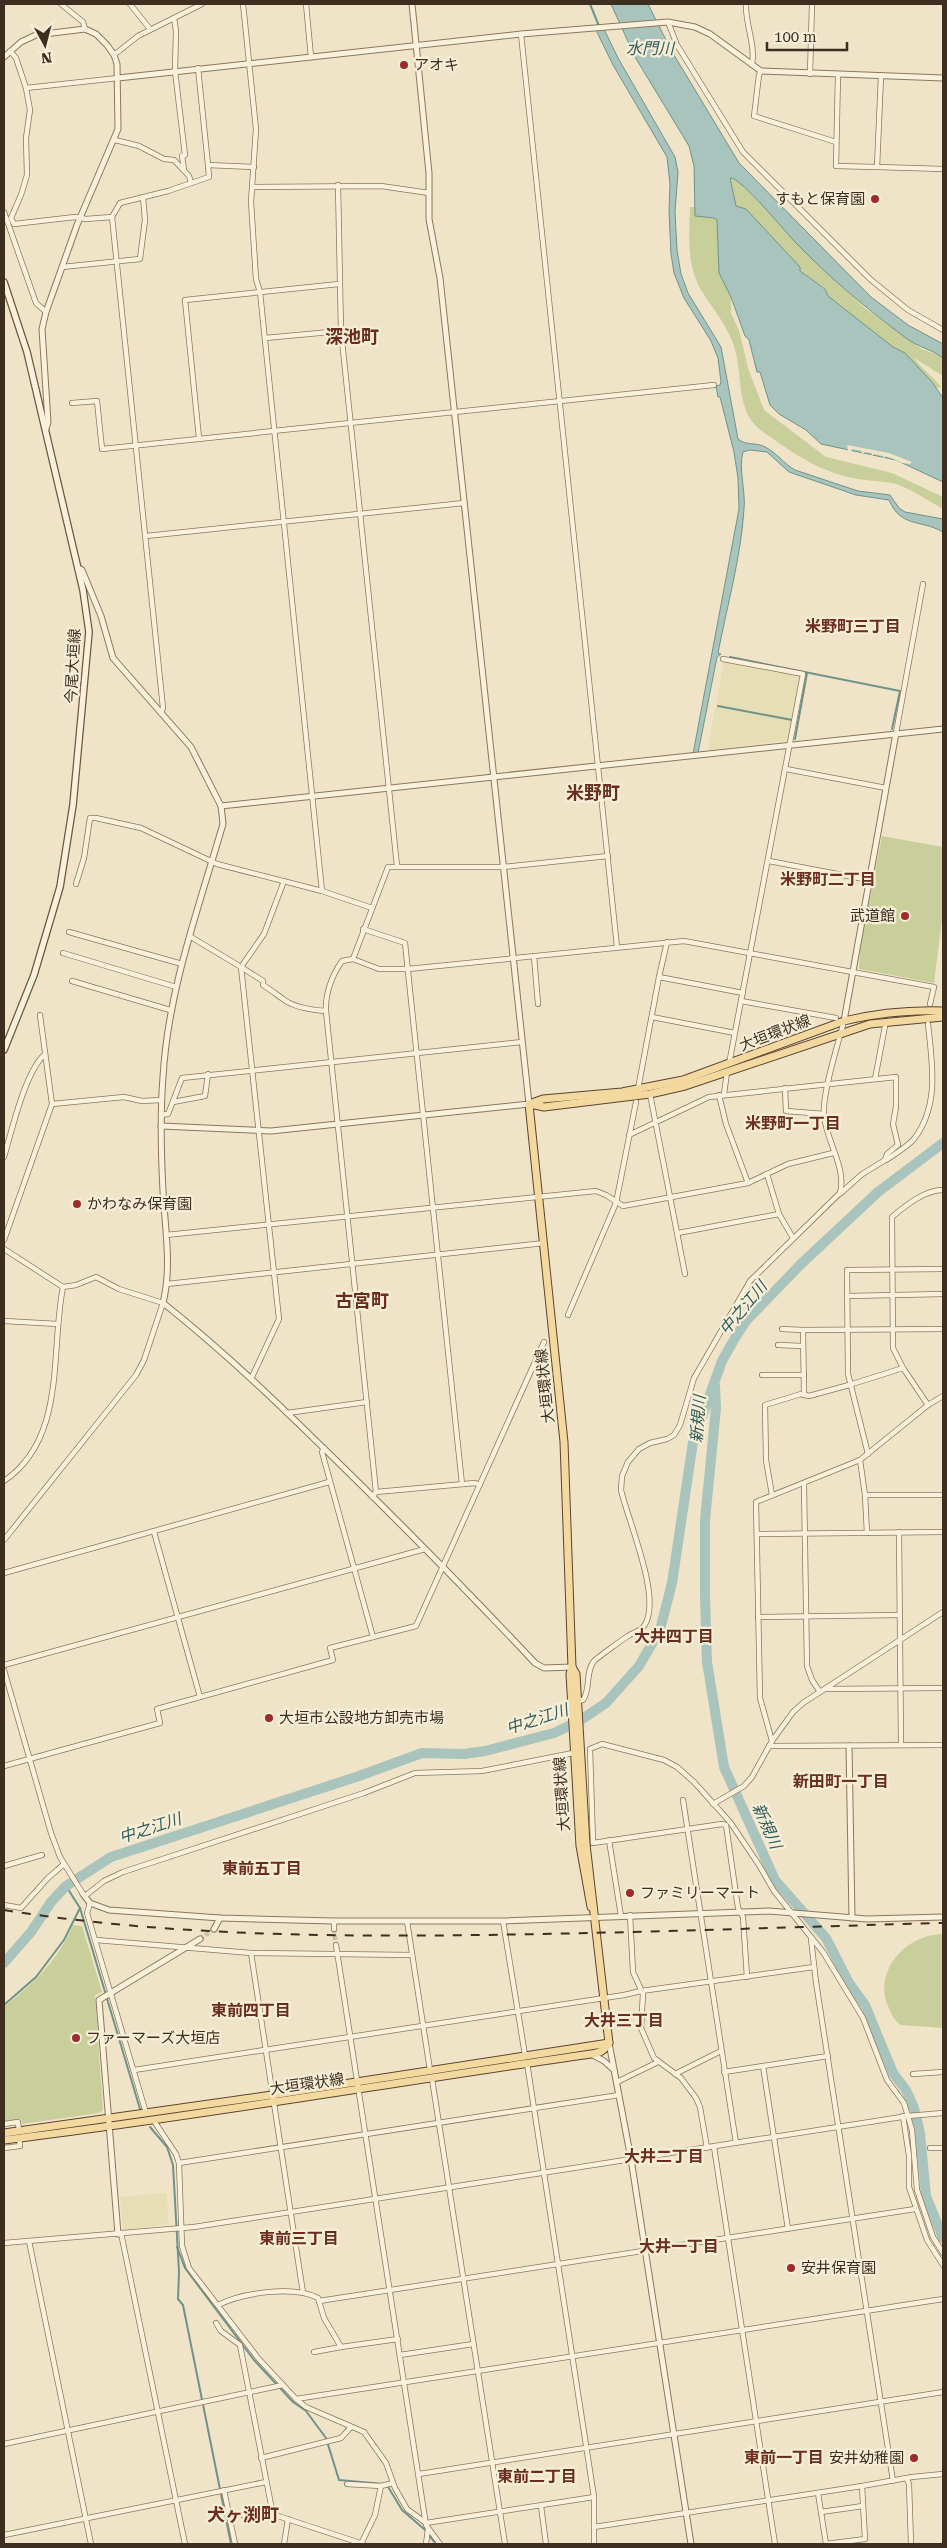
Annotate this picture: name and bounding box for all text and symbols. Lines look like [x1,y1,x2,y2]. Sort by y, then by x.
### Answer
north arrow [20,20,70,70]
scale bar [767,20,847,52]
text: 100 m [774,28,817,46]
water label: 水門川 [626,39,676,58]
text: N [40,49,53,67]
place label: アオキ [414,56,459,74]
marker: アオキ [398,59,410,71]
place label: すもと保育園 [775,190,865,208]
marker: すもと保育園 [869,193,881,205]
district label: 深池町 [325,326,379,347]
district label: 米野町三丁目 [805,617,901,636]
street label: 今尾大垣線 [62,628,84,704]
district label: 米野町 [566,782,620,803]
district label: 米野町二丁目 [780,870,876,889]
place label: 武道館 [850,907,895,925]
marker: 武道館 [899,910,911,922]
street label: 大垣環状線 [737,1011,813,1055]
district label: 米野町一丁目 [745,1114,841,1133]
place label: かわなみ保育園 [87,1195,192,1213]
marker: かわなみ保育園 [71,1198,83,1210]
water label: 中之江川 [715,1276,772,1339]
district label: 古宮町 [335,1290,389,1311]
street label: 大垣環状線 [532,1348,558,1424]
water label: 新規川 [687,1392,709,1444]
district label: 大井四丁目 [634,1627,714,1646]
water label: 中之江川 [504,1699,572,1738]
place label: 大垣市公設地方卸売市場 [279,1709,444,1727]
marker: 大垣市公設地方卸売市場 [263,1712,275,1724]
street label: 大垣環状線 [550,1756,574,1832]
district label: 新田町一丁目 [793,1772,889,1791]
water label: 新規川 [749,1800,786,1854]
water label: 中之江川 [117,1808,185,1847]
district label: 東前五丁目 [222,1859,302,1878]
place label: ファミリーマート [640,1884,760,1902]
marker: ファミリーマート [624,1887,636,1899]
district label: 東前四丁目 [211,2001,291,2020]
district label: 大井三丁目 [584,2011,664,2030]
place label: ファーマーズ大垣店 [86,2029,220,2047]
marker: ファーマーズ大垣店 [70,2032,82,2044]
street label: 大垣環状線 [269,2070,345,2098]
district label: 大井二丁目 [624,2147,704,2166]
district label: 東前三丁目 [259,2229,339,2248]
district label: 大井一丁目 [639,2237,719,2256]
place label: 安井保育園 [801,2259,876,2277]
marker: 安井保育園 [785,2262,797,2274]
district label: 東前一丁目 [744,2448,824,2467]
place label: 安井幼稚園 [829,2449,904,2467]
marker: 安井幼稚園 [908,2452,920,2464]
district label: 東前二丁目 [497,2467,577,2486]
district label: 犬ヶ渕町 [207,2504,279,2525]

